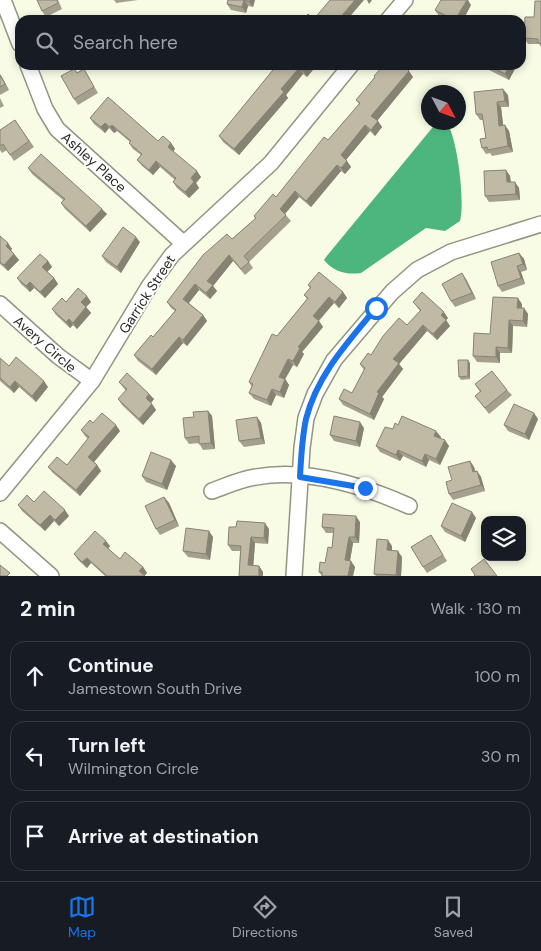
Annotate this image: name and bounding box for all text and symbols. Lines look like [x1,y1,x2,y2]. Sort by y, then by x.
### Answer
search box [15,15,526,70]
icon: search [33,29,61,57]
text: Search here [73,30,178,55]
north arrow [421,85,466,130]
street label: Ashley Place [58,128,130,196]
street label: Garrick Street [115,251,179,337]
route start [365,297,388,320]
street label: Avery Circle [10,312,80,376]
route end [354,477,377,500]
map controls [481,516,526,561]
button: layers [481,516,526,561]
text: 2 min [20,595,76,623]
text: Walk · 130 m [430,598,521,619]
text: Continue [68,653,154,678]
icon: ahead [21,662,49,690]
text: 100 m [475,666,520,687]
text: Jamestown South Drive [68,678,242,699]
text: Turn left [68,733,146,758]
icon: left [21,742,49,770]
text: 30 m [481,746,520,767]
text: Wilmington Circle [68,758,199,779]
icon: arrive [21,822,49,850]
text: Arrive at destination [68,824,259,849]
tab: Map [68,893,96,941]
tab: Directions [232,893,298,941]
tab: Saved [434,893,473,941]

